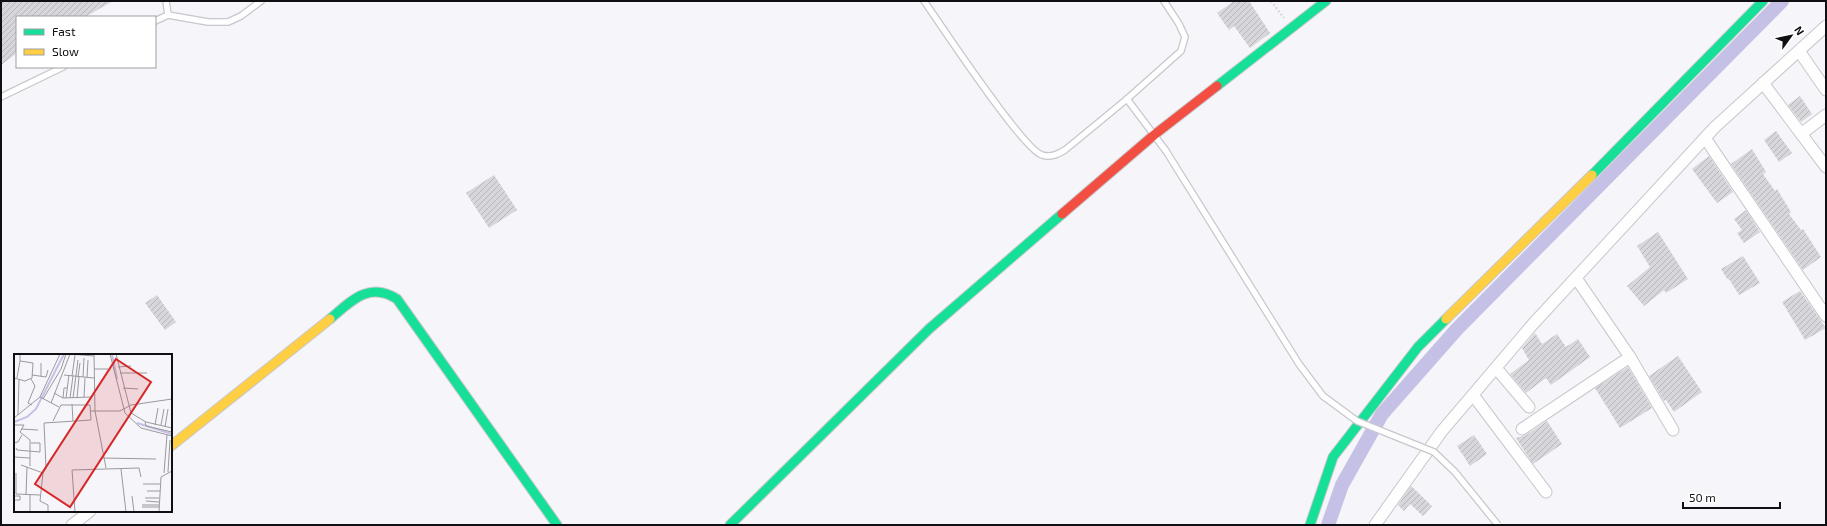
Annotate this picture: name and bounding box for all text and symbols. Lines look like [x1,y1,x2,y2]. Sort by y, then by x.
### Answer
legend [16,16,156,68]
north arrow [1771,16,1811,56]
text: N [1792,23,1807,37]
text: Fast [52,24,76,38]
text: Slow [52,44,79,58]
inset map [14,354,172,512]
scale bar [1683,484,1780,510]
text: 50 m [1689,490,1716,504]

